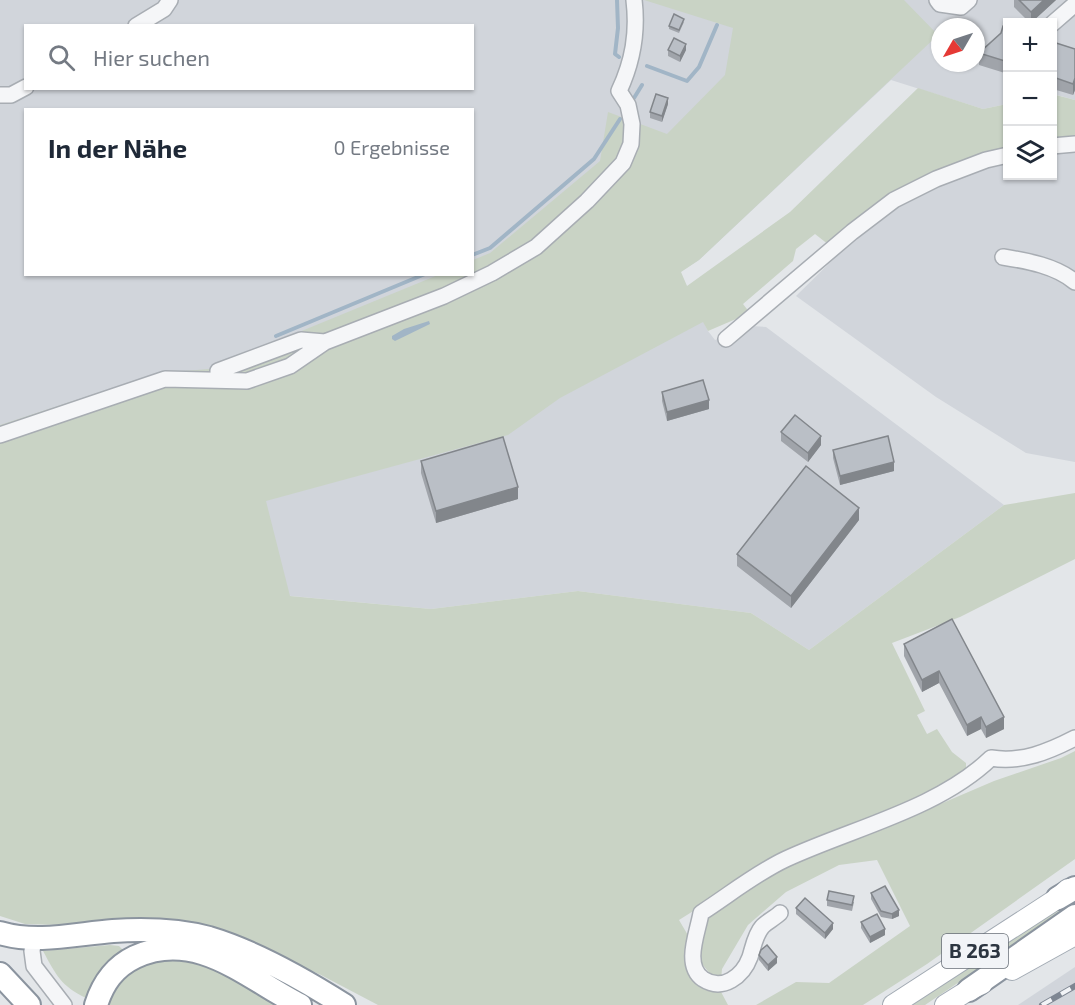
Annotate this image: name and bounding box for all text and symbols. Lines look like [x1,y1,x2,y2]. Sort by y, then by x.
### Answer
north arrow [931,18,985,72]
map controls [1003,18,1057,180]
button: + [1003,18,1057,72]
search box [24,24,474,90]
icon: search [45,41,78,74]
text: Hier suchen [93,44,210,70]
button: − [1003,72,1057,126]
button: layers [1003,126,1057,180]
text: In der Nähe [48,132,187,163]
text: 0 Ergebnisse [333,135,450,159]
road number: B 263 [942,934,1008,968]

